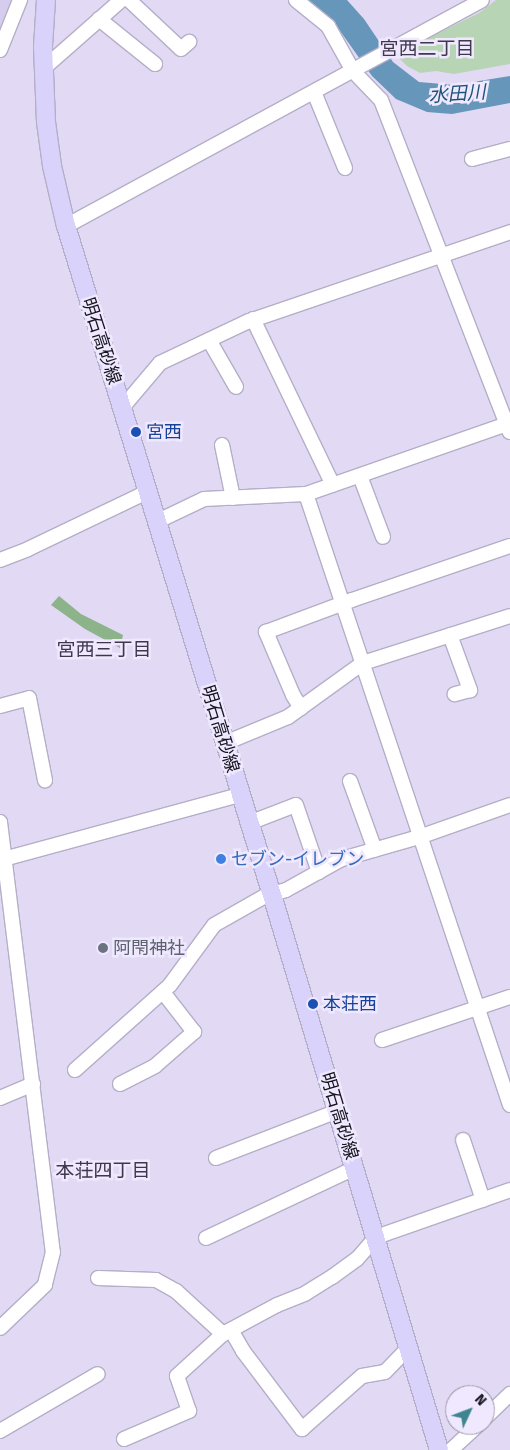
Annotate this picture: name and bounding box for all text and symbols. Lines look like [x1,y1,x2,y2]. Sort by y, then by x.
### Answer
district label: 宮西二丁目 [380,38,474,60]
water label: 水田川 [428,81,486,107]
street label: 明石高砂線 [77,295,125,387]
place label: 宮西 [146,421,182,443]
marker: 宮西 [130,426,142,438]
district label: 宮西三丁目 [57,639,151,661]
street label: 明石高砂線 [197,683,243,775]
place label: セブン-イレブン [231,848,364,870]
marker: セブン-イレブン [215,853,227,865]
place label: 阿閇神社 [113,937,185,959]
marker: 阿閇神社 [97,942,109,954]
place label: 本荘西 [323,993,377,1015]
marker: 本荘西 [307,998,319,1010]
street label: 明石高砂線 [316,1070,362,1162]
district label: 本荘四丁目 [56,1160,150,1182]
north arrow [445,1385,495,1435]
text: N [471,1391,490,1409]

